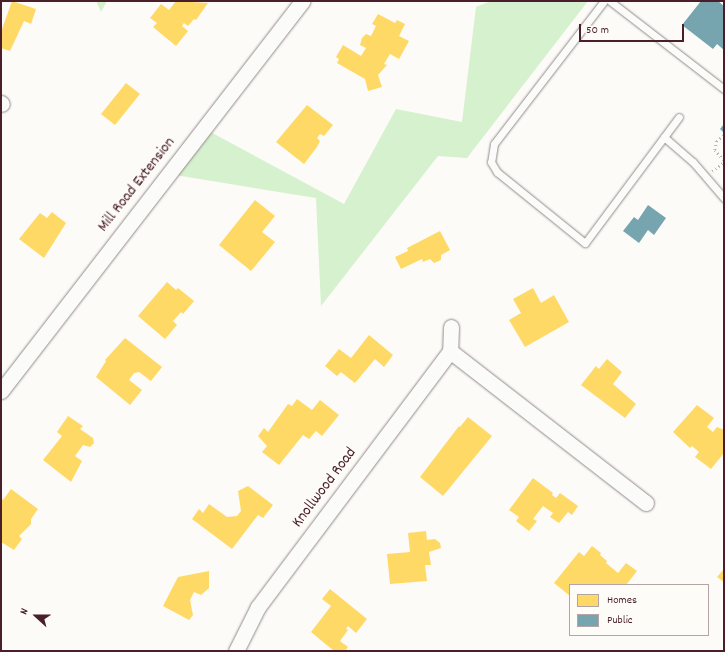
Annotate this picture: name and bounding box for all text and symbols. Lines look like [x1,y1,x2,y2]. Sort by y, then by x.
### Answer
scale bar [581,16,686,42]
text: 50 m [586,22,609,39]
street label: Mill Road Extension [94,134,180,236]
street label: Knollwood Road [289,444,361,532]
legend [569,584,709,636]
text: Homes [607,592,637,609]
north arrow [16,596,56,636]
text: N [16,606,33,617]
text: Public [607,612,633,629]

